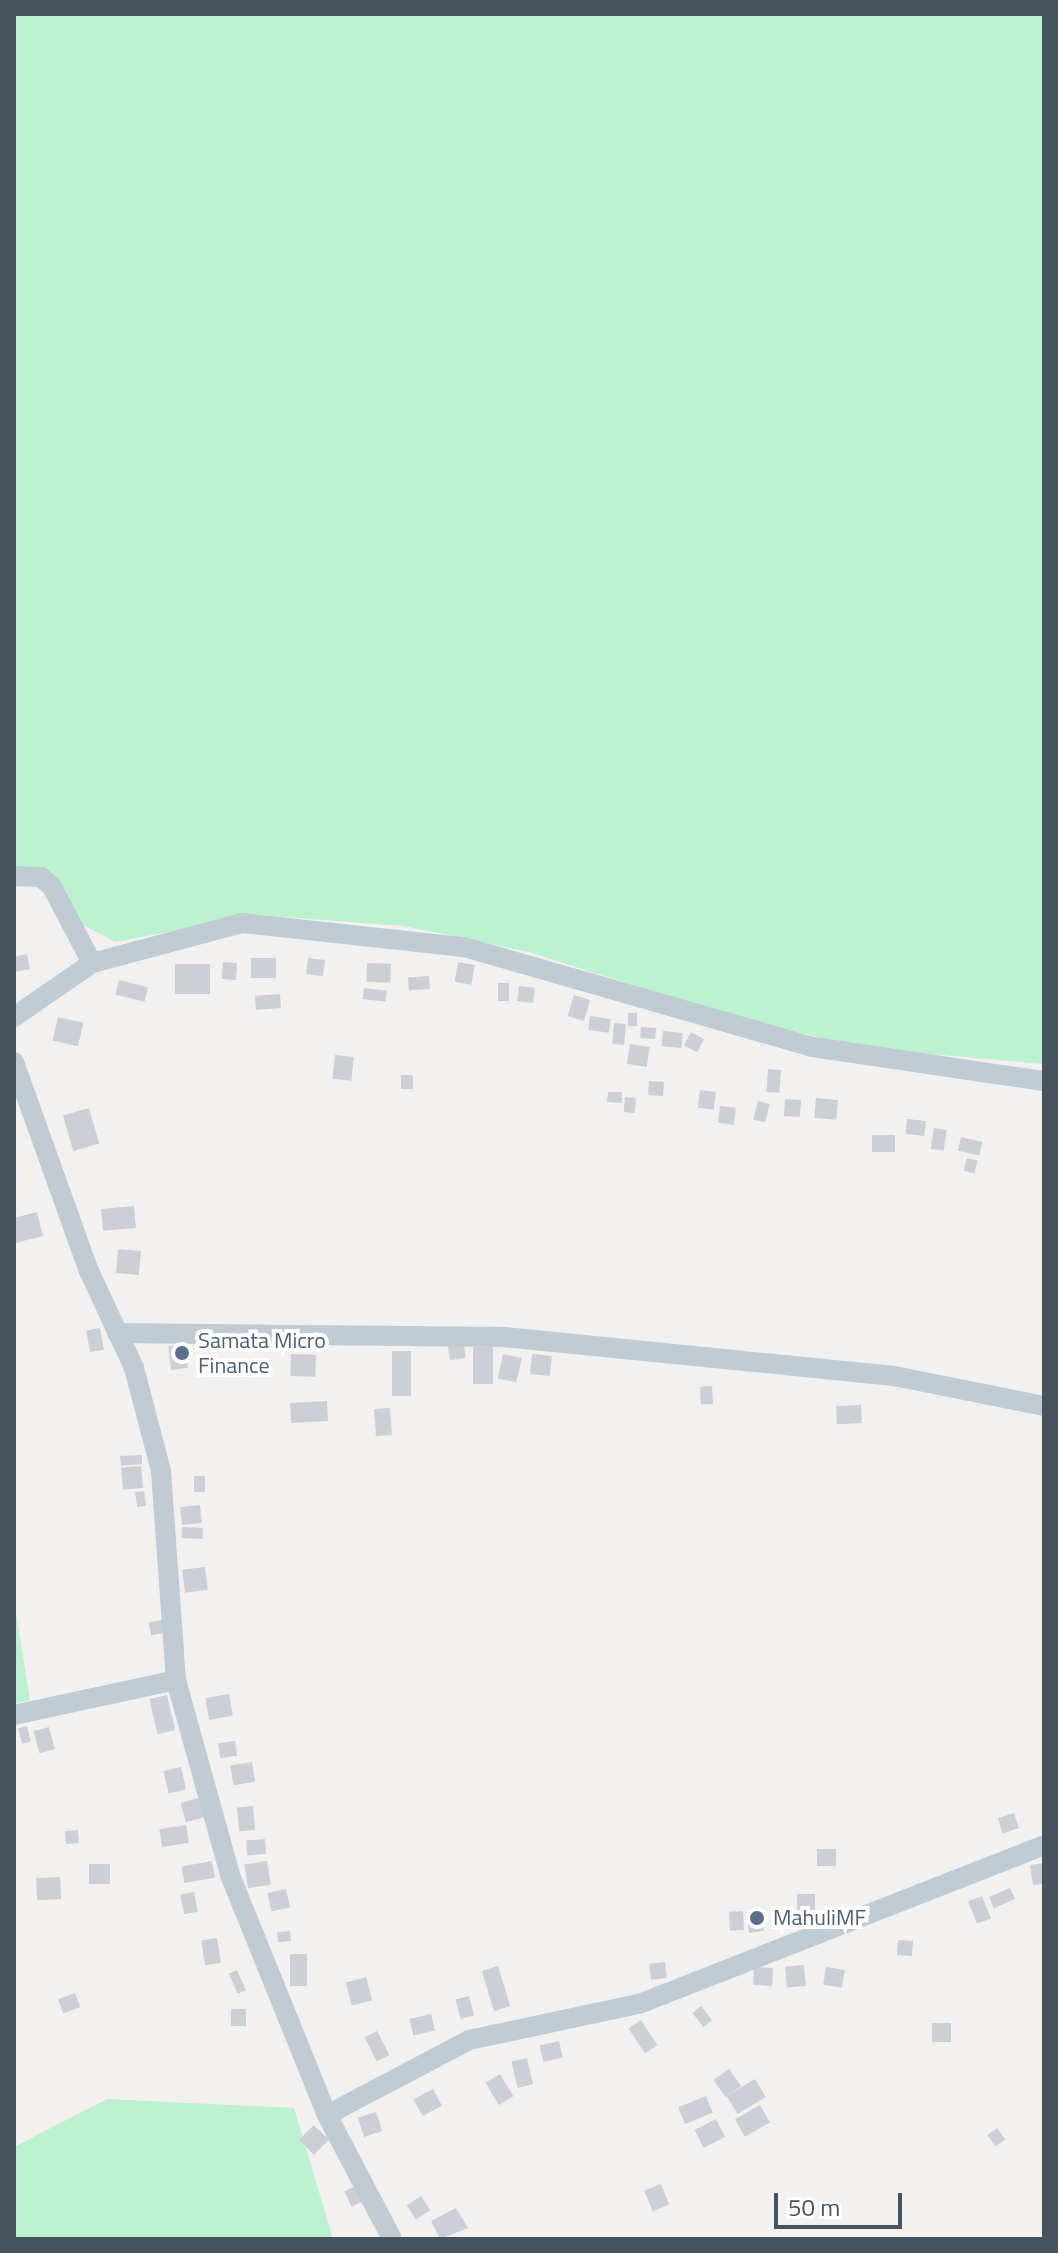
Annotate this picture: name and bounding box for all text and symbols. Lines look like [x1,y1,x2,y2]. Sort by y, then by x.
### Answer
place label: Samata Micro Finance [198,1327,326,1378]
marker: Samata Micro Finance [173,1344,191,1362]
place label: MahuliMF [773,1905,866,1931]
marker: MahuliMF [748,1909,766,1927]
scale bar [778,2177,906,2227]
text: 50 m [788,2189,840,2225]

